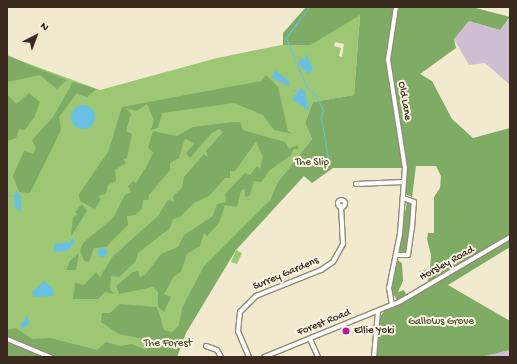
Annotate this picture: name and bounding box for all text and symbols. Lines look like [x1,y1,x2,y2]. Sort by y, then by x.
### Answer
north arrow [16,16,56,56]
text: N [37,20,51,34]
street label: Old Lane [394,81,414,121]
park label: The Slip [295,156,329,170]
street label: Horsley Road [418,244,476,284]
street label: Surrey Gardens [251,254,321,294]
street label: Forest Road [296,306,352,340]
park label: Gallows Grove [408,315,474,329]
place label: Ellie Yoki [354,324,394,338]
marker: Ellie Yoki [341,326,351,336]
park label: The Forest [144,337,192,351]

